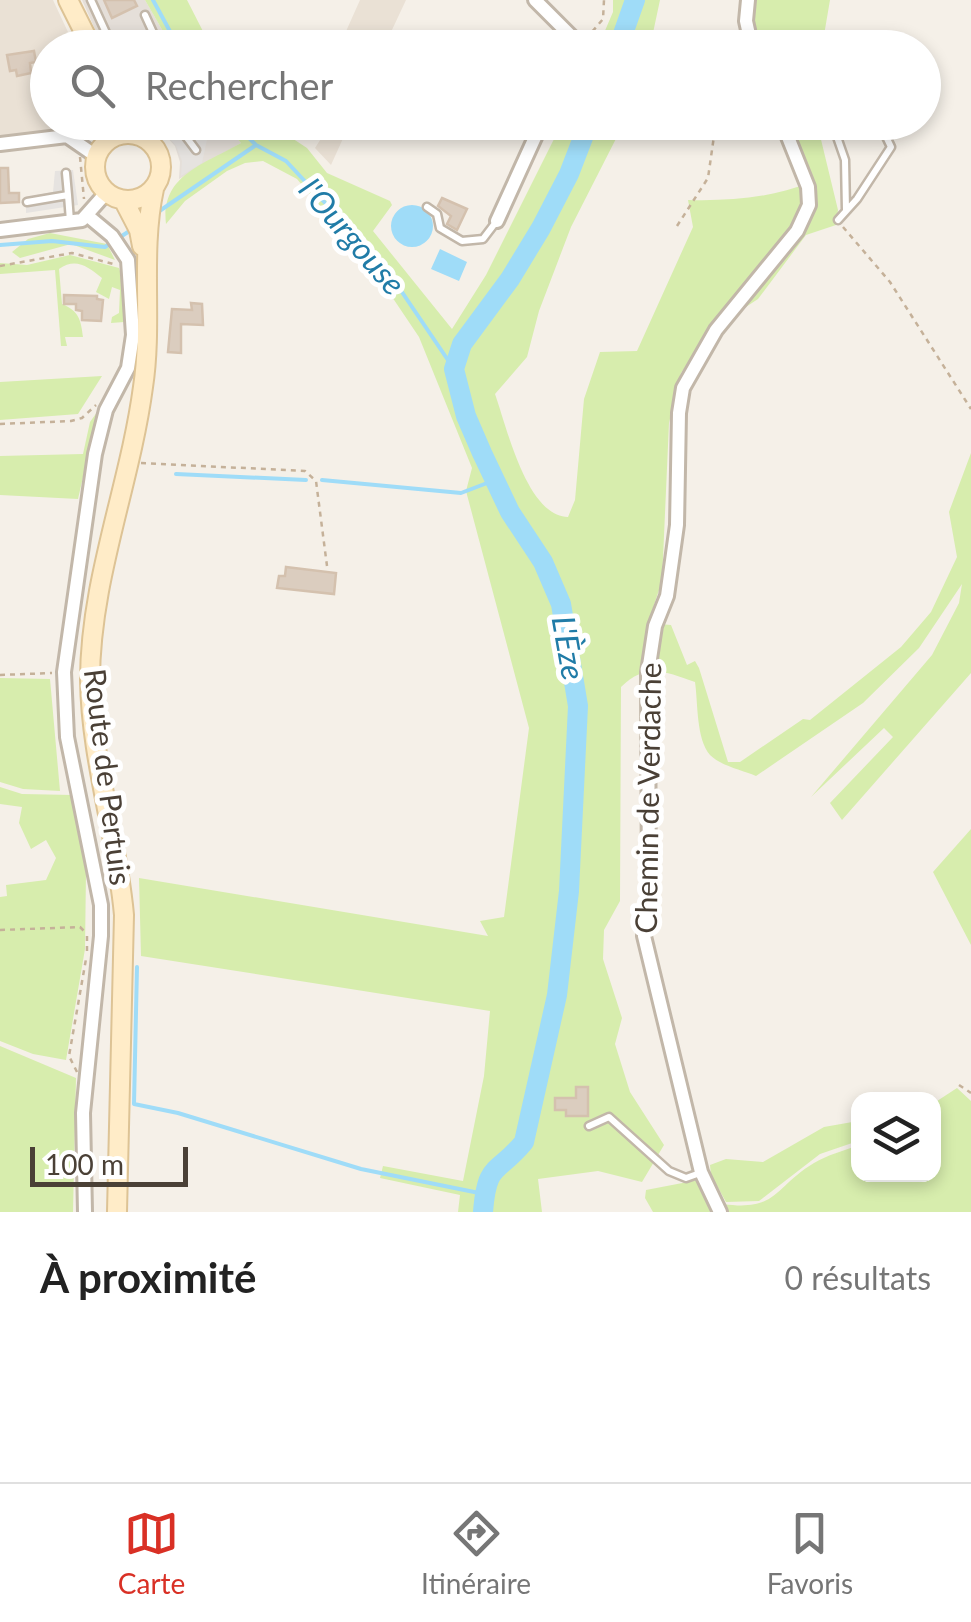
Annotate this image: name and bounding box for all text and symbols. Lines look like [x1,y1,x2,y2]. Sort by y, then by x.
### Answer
search box [30,30,941,140]
icon: search [65,58,120,113]
text: Rechercher [145,62,333,108]
water label: l'Ourgouse [292,170,414,302]
water label: L'Èze [545,613,594,683]
street label: Chemin de Verdache [627,662,667,934]
street label: Route de Pertuis [78,667,140,887]
map controls [851,1092,941,1182]
button: layers [851,1092,941,1182]
scale bar [30,1142,188,1186]
text: 100 m [45,1147,124,1181]
text: À proximité [40,1252,256,1302]
text: 0 résultats [785,1258,931,1297]
tab: Carte [118,1506,185,1600]
tab: Itinéraire [421,1506,531,1600]
tab: Favoris [767,1506,853,1600]

